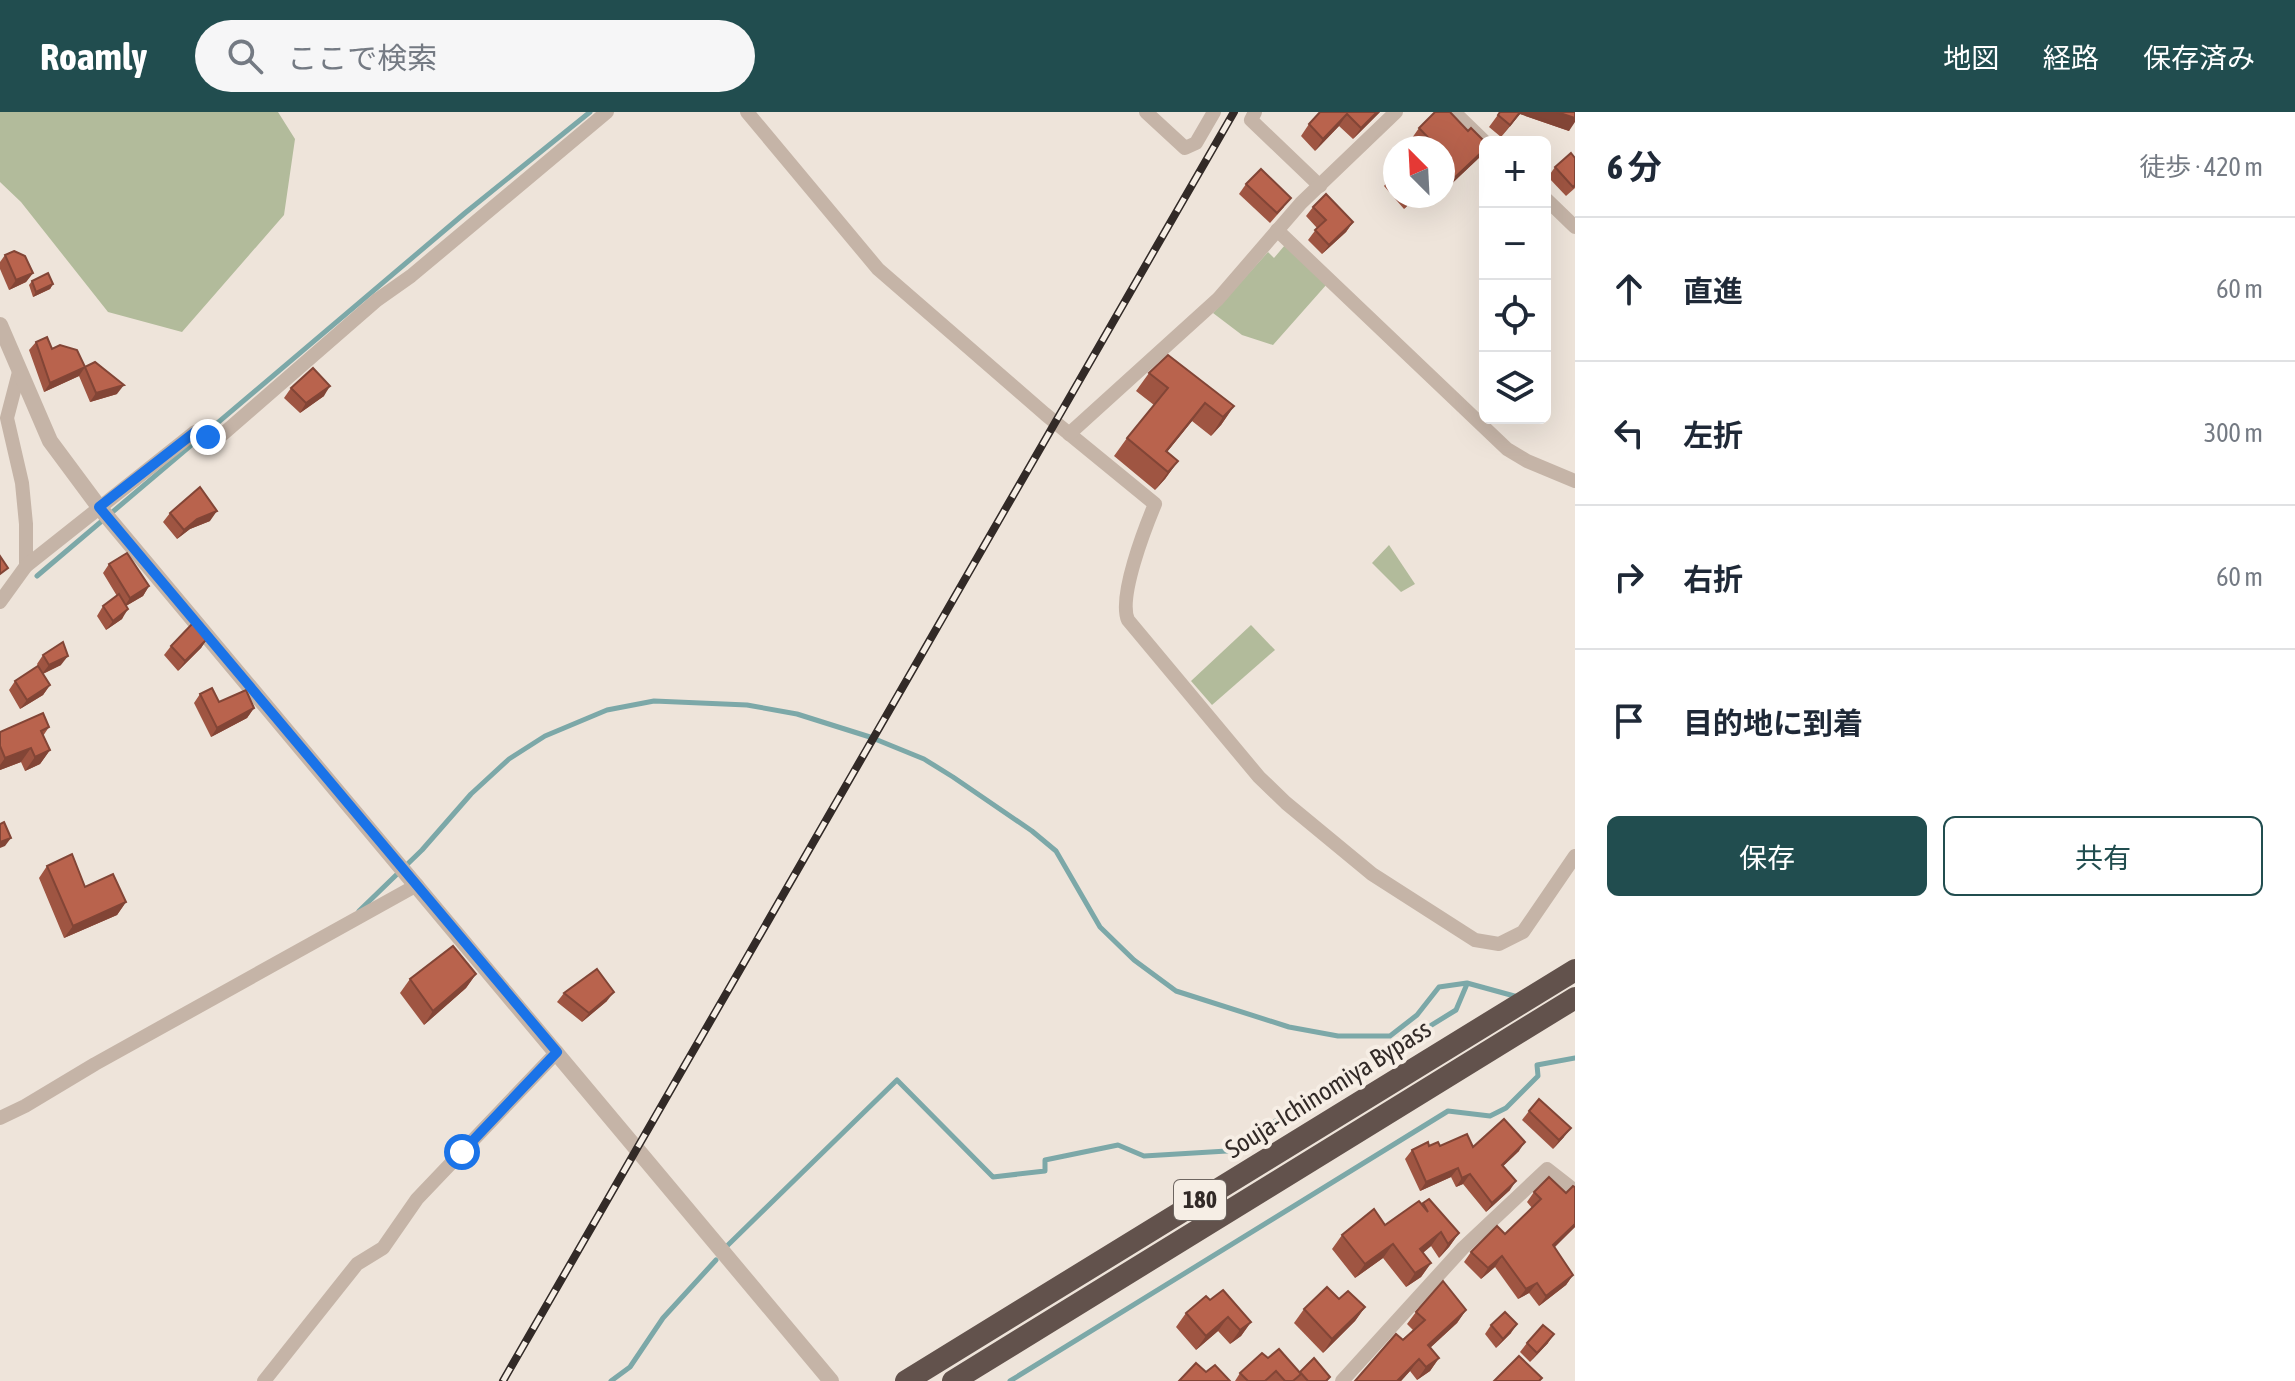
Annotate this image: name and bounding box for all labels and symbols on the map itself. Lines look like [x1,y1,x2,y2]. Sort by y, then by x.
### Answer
north arrow [1383,136,1455,208]
route end [190,419,226,455]
street label: Souja-Ichinomiya Bypass [1220,1014,1436,1164]
route start [444,1134,480,1170]
road number: 180 [1174,1180,1226,1220]

